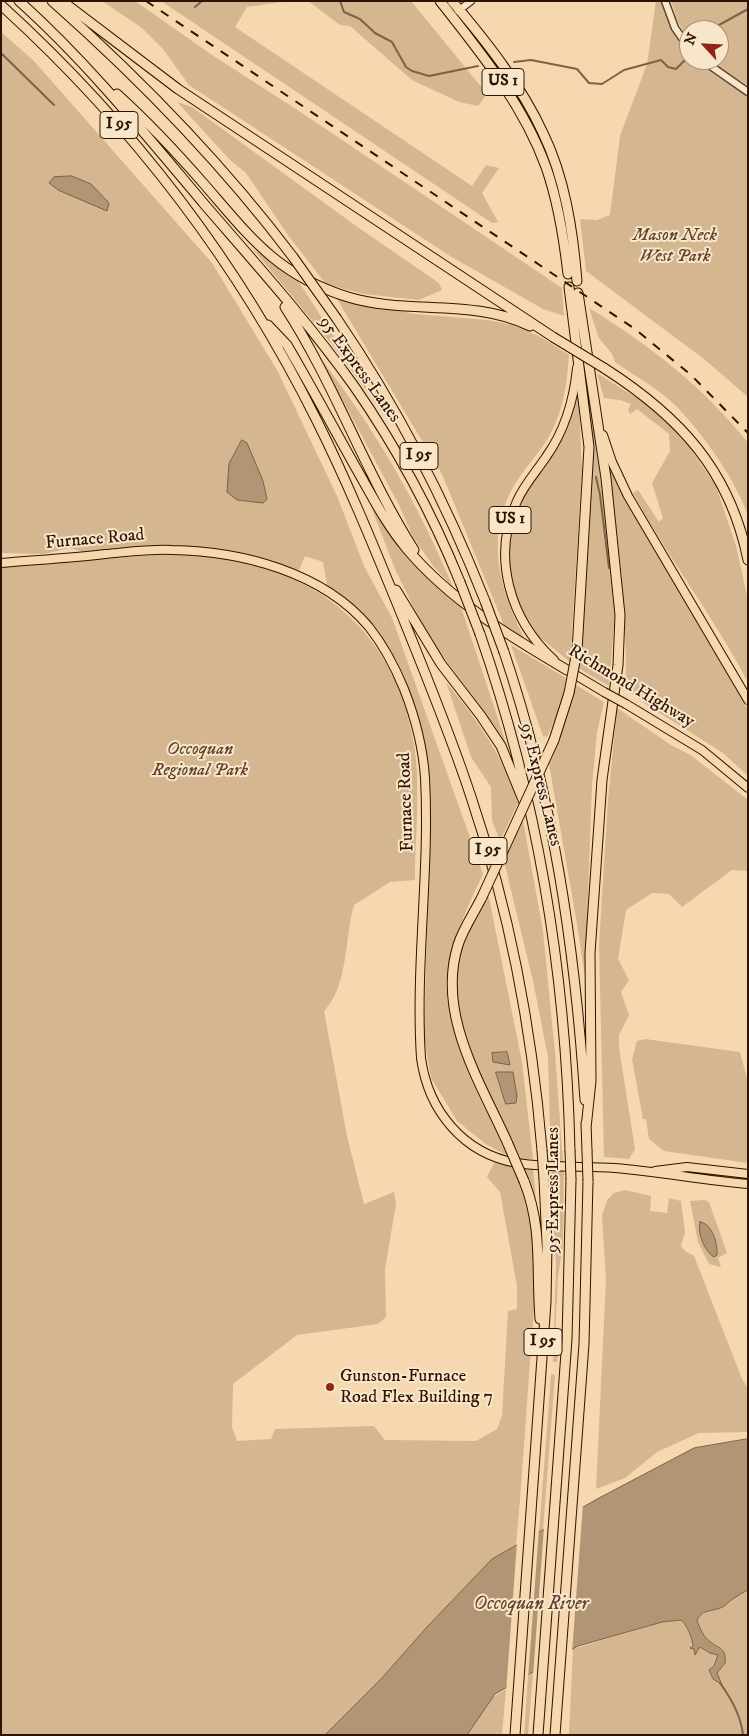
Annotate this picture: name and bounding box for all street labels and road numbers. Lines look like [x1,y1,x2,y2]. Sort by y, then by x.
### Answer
road number: US 1 [482,68,524,95]
road number: I 95 [100,112,138,138]
street label: 95 Express Lanes [313,313,405,427]
road number: I 95 [400,442,438,470]
road number: US 1 [489,506,531,534]
street label: Furnace Road [45,525,145,555]
street label: Richmond Highway [564,641,698,733]
street label: 95 Express Lanes [514,721,566,849]
street label: Furnace Road [394,752,420,852]
road number: I 95 [469,838,507,864]
street label: 95 Express Lanes [543,1127,565,1253]
road number: I 95 [524,1328,562,1355]

